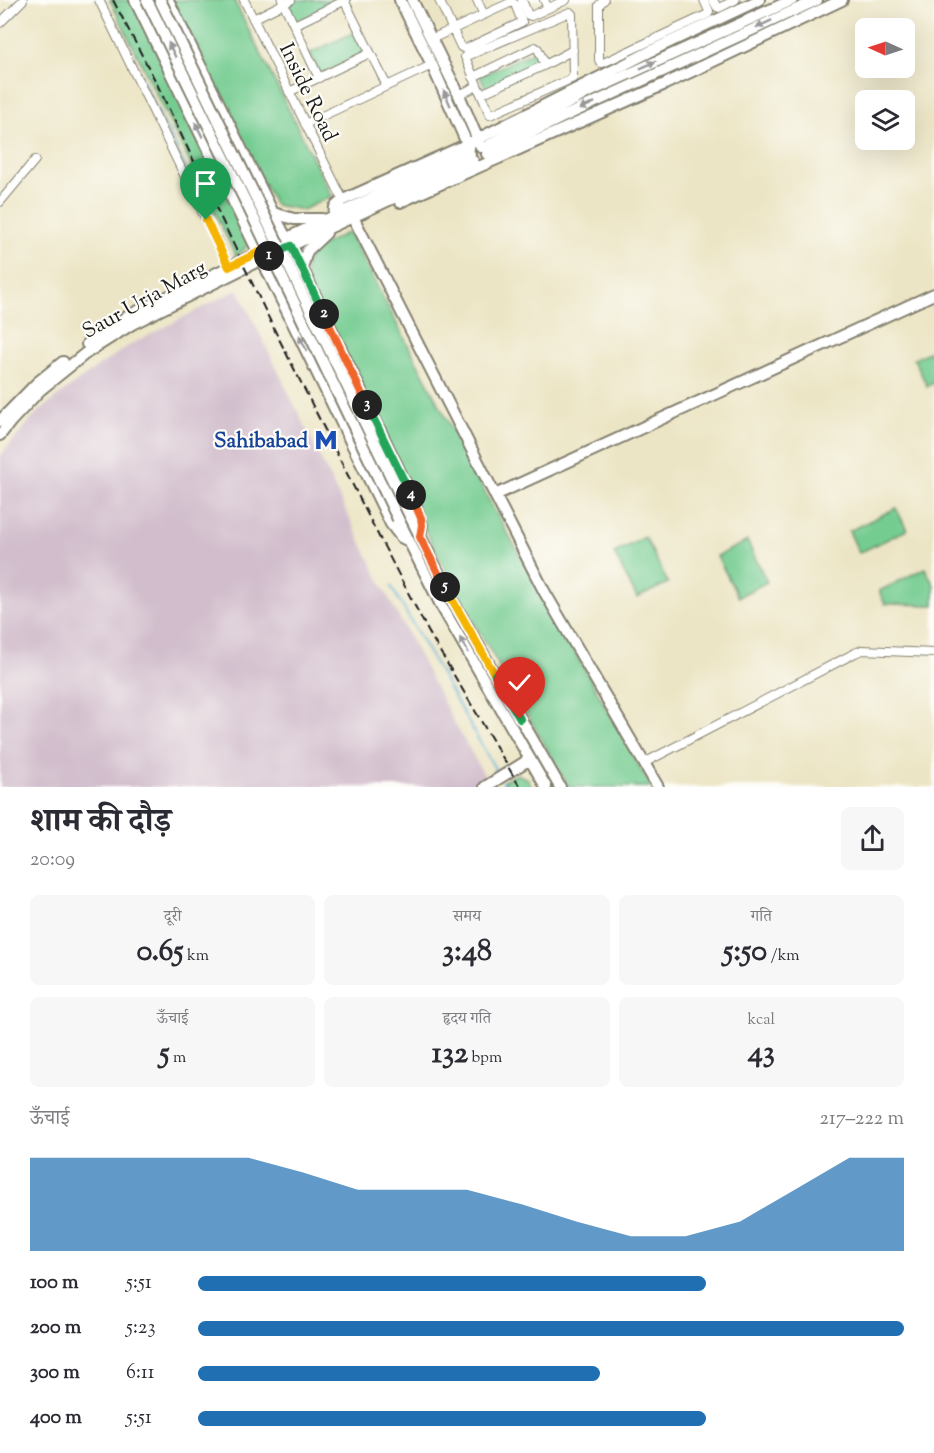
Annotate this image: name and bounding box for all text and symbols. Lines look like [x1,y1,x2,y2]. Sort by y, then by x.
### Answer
north arrow [855,18,915,78]
map controls [855,18,915,150]
one-way arrow [755,20,772,29]
street label: Inside Road [270,38,344,147]
one-way arrow [167,42,176,59]
one-way arrow [639,61,656,70]
one-way arrow [442,89,451,106]
button: layers [855,90,915,150]
one-way arrow [578,101,595,110]
one-way arrow [194,121,204,138]
pin [180,158,231,220]
icon: arrive [189,167,222,200]
pin: 1 [254,241,284,271]
text: 1 [266,244,272,267]
street label: Saur Urja Marg [77,254,213,347]
pin: 2 [309,299,339,329]
text: 2 [320,302,328,325]
one-way arrow [299,334,308,351]
pin: 3 [352,390,382,420]
text: 3 [364,393,370,416]
place label: Sahibabad [214,427,308,457]
metro station icon: Sahibabad [313,427,339,453]
pin: 4 [396,480,426,510]
text: 4 [407,483,415,506]
pin: 5 [430,572,460,602]
text: 5 [442,575,448,598]
one-way arrow [459,637,469,654]
pin [494,657,545,719]
icon: check [503,666,536,699]
text: शाम की दौड़ [30,799,171,847]
button: share [841,807,904,870]
text: 20:09 [30,846,75,875]
text: दूरी [164,906,181,929]
text: समय [453,906,481,929]
text: गति [751,906,772,929]
text: 0.65 [136,931,184,974]
text: 3:48 [442,931,492,974]
text: 5:50 [723,931,767,974]
text: km [184,945,209,968]
text: /km [767,945,800,968]
text: ऊँचाई [157,1008,188,1031]
text: हृदय गति [443,1008,491,1031]
text: kcal [748,1009,775,1032]
text: 43 [748,1032,775,1075]
text: 5 [159,1033,169,1076]
text: 132 [432,1033,468,1076]
text: m [169,1047,186,1070]
text: bpm [468,1047,502,1070]
text: ऊँचाई [30,1105,69,1134]
text: 217–222 m [820,1105,904,1134]
text: 100 m [30,1269,79,1298]
text: 5:51 [126,1269,152,1298]
text: 200 m [30,1314,81,1343]
text: 5:23 [126,1314,155,1343]
text: 300 m [30,1359,80,1388]
text: 6:11 [126,1359,155,1388]
text: 400 m [30,1404,82,1433]
text: 5:51 [126,1404,152,1433]

